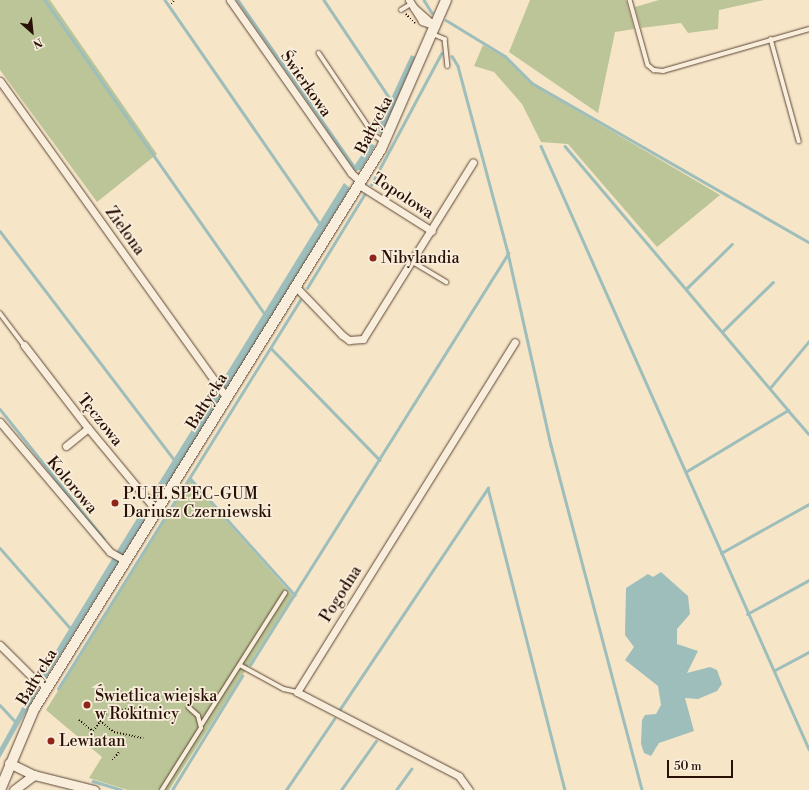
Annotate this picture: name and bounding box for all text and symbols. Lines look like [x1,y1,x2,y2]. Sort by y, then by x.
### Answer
north arrow [12,12,52,52]
text: N [30,34,45,51]
street label: Świerkowa [276,47,336,121]
street label: Bałtycka [351,93,397,157]
street label: Topolowa [369,169,437,223]
street label: Zielona [101,203,149,259]
place label: Nibylandia [381,248,460,268]
marker: Nibylandia [368,253,378,263]
street label: Bałtycka [182,370,232,432]
street label: Tęczowa [73,390,127,450]
street label: Kolorowa [42,452,102,518]
place label: P.U.H. SPEC-GUM Dariusz Czerniewski [123,484,272,522]
marker: P.U.H. SPEC-GUM Dariusz Czerniewski [110,498,120,508]
street label: Pogodna [316,562,366,626]
street label: Bałtycka [13,645,61,709]
place label: Świetlica wiejska w Rokitnicy [95,686,217,724]
marker: Świetlica wiejska w Rokitnicy [82,700,92,710]
place label: Lewiatan [59,731,126,751]
marker: Lewiatan [46,736,56,746]
scale bar [669,752,735,778]
text: 50 m [674,759,702,774]

